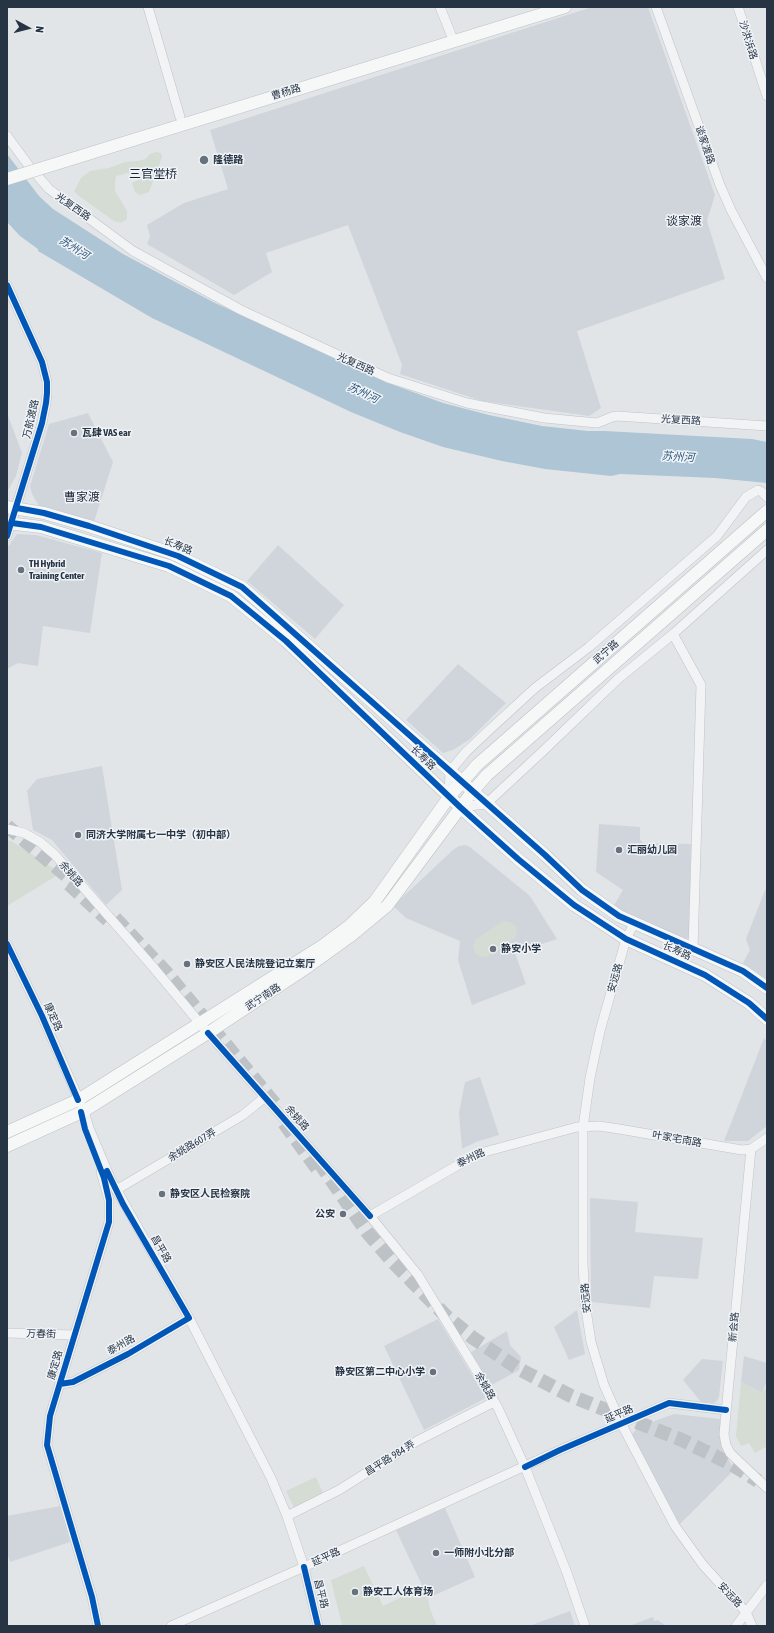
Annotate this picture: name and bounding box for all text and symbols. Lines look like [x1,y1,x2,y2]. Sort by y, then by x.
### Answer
north arrow [8,8,48,48]
street label: 沙洪浜路 [736,19,760,61]
text: N [34,26,46,33]
street label: 曹杨路 [270,82,302,102]
street label: 谈家渡路 [693,124,717,166]
marker: 隆德路 [198,154,210,166]
place label: 隆德路 [213,154,243,166]
district label: 三官堂桥 [129,167,177,181]
street label: 光复西路 [53,191,93,223]
district label: 谈家渡 [666,214,702,228]
water label: 苏州河 [57,234,91,262]
street label: 光复西路 [335,350,377,378]
water label: 苏州河 [345,380,381,406]
street label: 万航渡路 [21,398,41,440]
street label: 光复西路 [661,413,701,427]
place label: 瓦肆 VAS ear [82,427,131,439]
marker: 瓦肆 VAS ear [69,428,79,438]
water label: 苏州河 [661,450,695,464]
district label: 曹家渡 [64,490,100,504]
street label: 长寿路 [162,535,194,557]
place label: TH Hybrid Training Center [29,558,84,582]
marker: TH Hybrid Training Center [16,565,26,575]
street label: 武宁路 [591,638,621,666]
street label: 长寿路 [408,743,438,773]
place label: 同济大学附属七一中学（初中部） [86,829,236,841]
marker: 同济大学附属七一中学（初中部） [73,830,83,840]
place label: 汇丽幼儿园 [627,844,677,856]
marker: 汇丽幼儿园 [614,845,624,855]
street label: 余姚路 [57,859,85,889]
street label: 长寿路 [661,939,693,963]
place label: 静安小学 [501,943,541,955]
marker: 静安小学 [488,944,498,954]
place label: 静安区人民法院登记立案厅 [195,958,315,970]
marker: 静安区人民法院登记立案厅 [182,959,192,969]
street label: 安远路 [605,962,625,994]
street label: 武宁南路 [243,981,283,1013]
street label: 康定路 [41,1001,65,1033]
street label: 余姚路 [283,1103,311,1133]
street label: 余姚路607弄 [166,1126,218,1164]
street label: 叶家宅南路 [651,1129,703,1149]
street label: 泰州路 [455,1146,487,1170]
place label: 静安区人民检察院 [170,1188,250,1200]
marker: 静安区人民检察院 [157,1189,167,1199]
place label: 公安 [315,1208,335,1220]
marker: 公安 [338,1209,348,1219]
street label: 昌平路 [148,1233,174,1265]
street label: 安远路 [579,1283,593,1313]
street label: 新会路 [727,1312,741,1342]
street label: 万春街 [26,1327,56,1341]
street label: 泰州路 [105,1332,137,1358]
street label: 康定路 [45,1349,65,1381]
place label: 静安区第二中心小学 [335,1366,425,1378]
marker: 静安区第二中心小学 [428,1367,438,1377]
street label: 余姚路 [472,1370,498,1402]
street label: 延平路 [603,1403,635,1425]
street label: 昌平路 984 弄 [363,1438,417,1478]
street label: 延平路 [310,1545,342,1569]
place label: 一师附小北分部 [444,1547,514,1559]
marker: 一师附小北分部 [431,1548,441,1558]
street label: 昌平路 [312,1578,330,1610]
street label: 安远路 [715,1580,745,1610]
place label: 静安工人体育场 [363,1586,433,1598]
marker: 静安工人体育场 [350,1587,360,1597]

